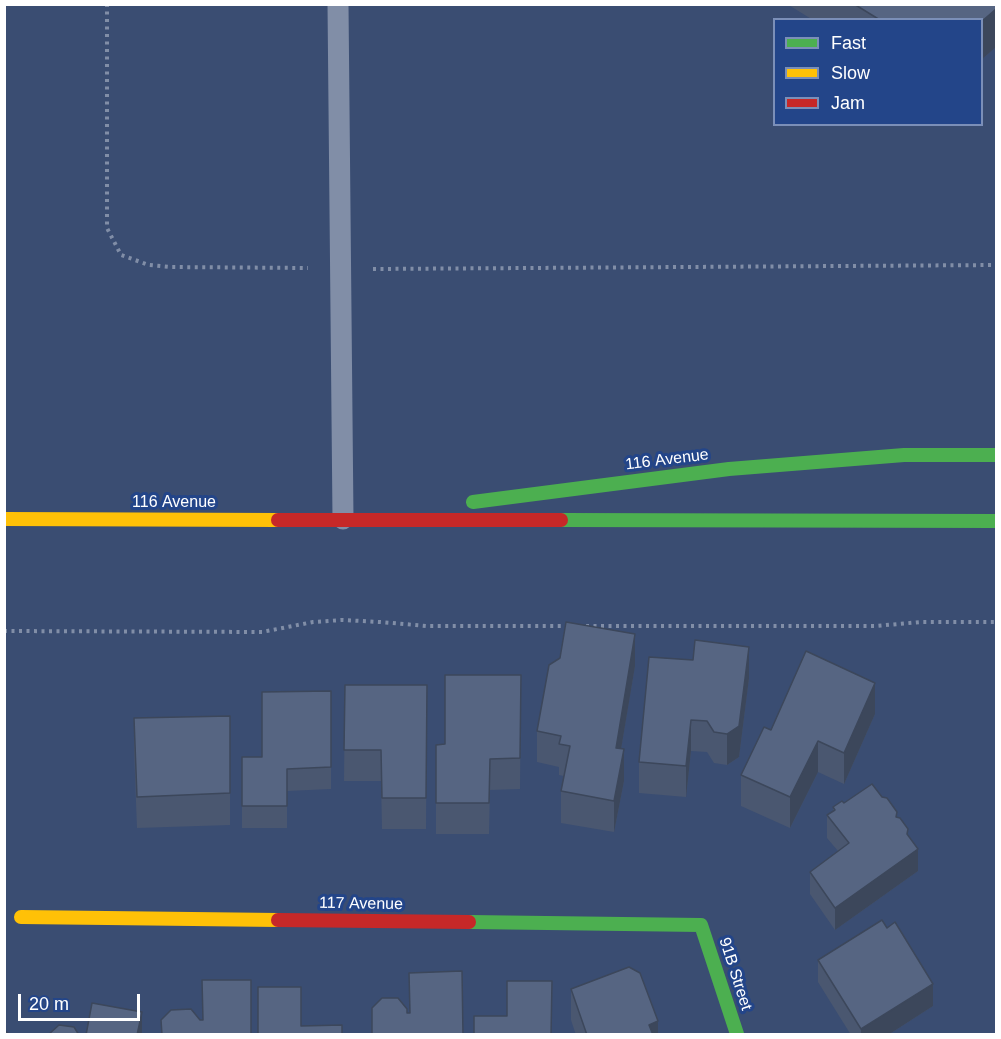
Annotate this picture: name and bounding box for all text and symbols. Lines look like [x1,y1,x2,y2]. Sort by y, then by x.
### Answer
legend [773,18,983,126]
text: Fast [831,33,866,53]
text: Slow [831,63,870,83]
text: Jam [831,93,865,113]
street label: 116 Avenue [624,445,710,475]
street label: 116 Avenue [132,493,216,513]
street label: 117 Avenue [319,894,403,914]
street label: 91B Street [714,935,756,1013]
scale bar [21,982,142,1020]
text: 20 m [29,994,69,1014]

